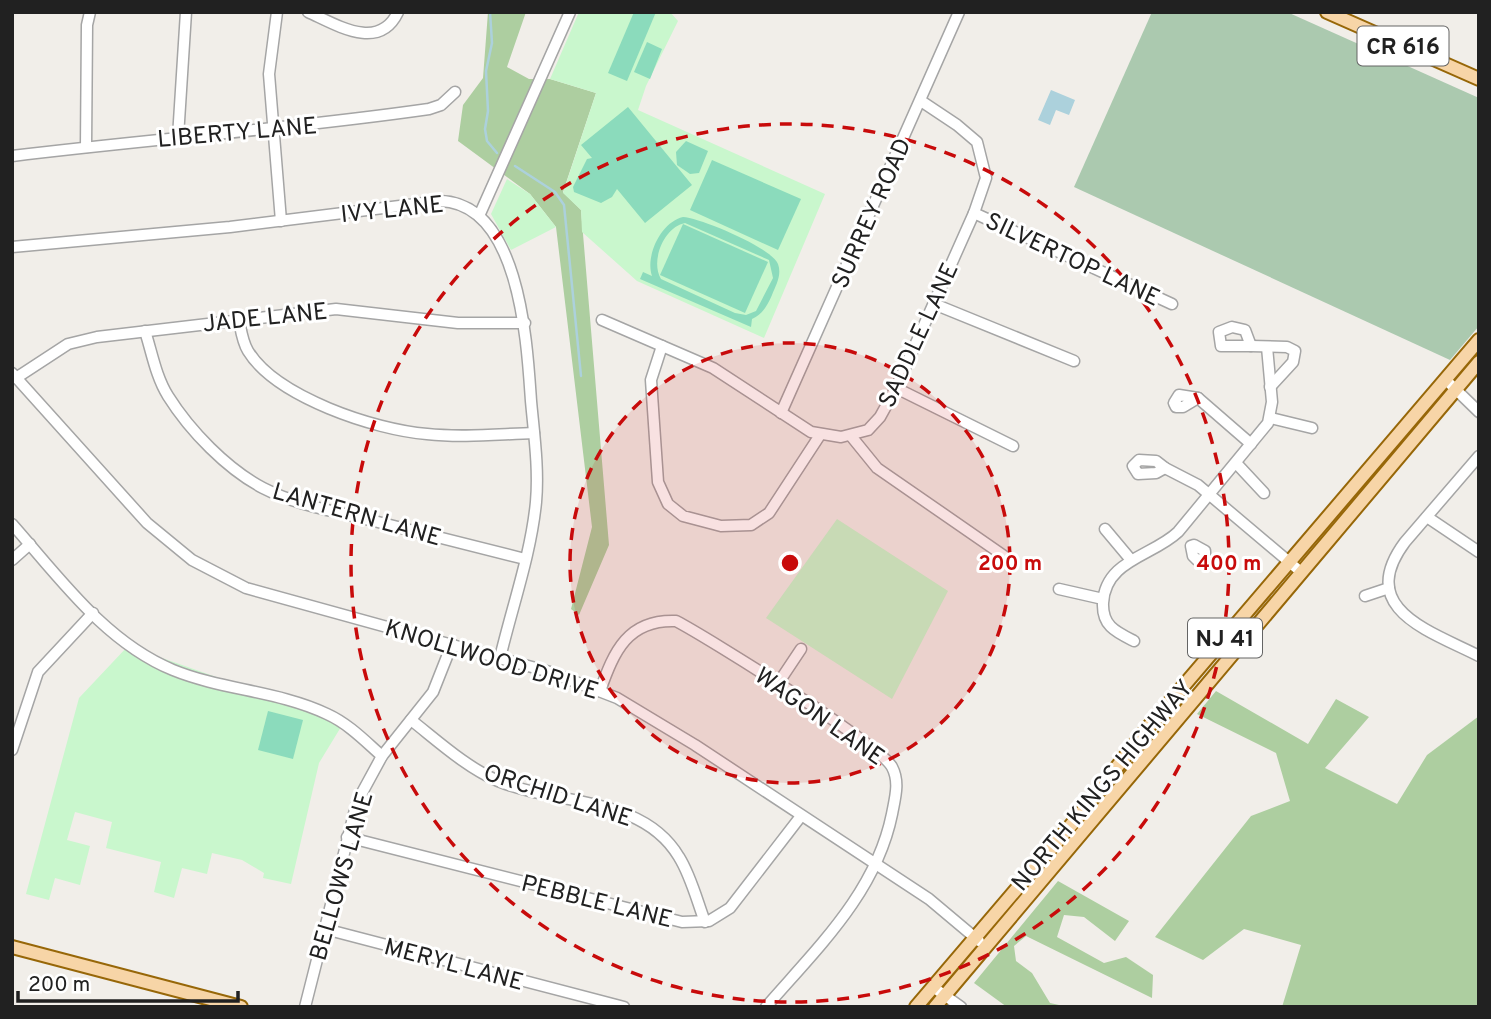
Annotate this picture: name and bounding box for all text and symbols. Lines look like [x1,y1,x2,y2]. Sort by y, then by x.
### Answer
road number: CR 616 [1358,26,1448,66]
street label: LIBERTY LANE [156,112,318,156]
street label: SURREY ROAD [826,134,919,294]
street label: IVY LANE [339,191,445,231]
street label: SILVERTOP LANE [980,207,1164,314]
street label: SADDLE LANE [873,259,966,413]
street label: JADE LANE [201,298,329,340]
street label: LANTERN LANE [269,477,444,554]
centre of rings [778,551,802,575]
text: 200 m [978,551,1042,578]
text: 400 m [1197,551,1261,578]
street label: KNOLLWOOD DRIVE [381,614,602,708]
road number: NJ 41 [1188,618,1262,658]
street label: WAGON LANE [748,662,890,773]
street label: NORTH KINGS HIGHWAY [1006,674,1201,898]
street label: ORCHID LANE [479,759,636,835]
street label: BELLOWS LANE [305,789,381,964]
street label: PEBBLE LANE [518,870,675,936]
street label: MERYL LANE [380,933,527,999]
scale bar [18,960,238,1004]
text: 200 m [28,972,90,999]

